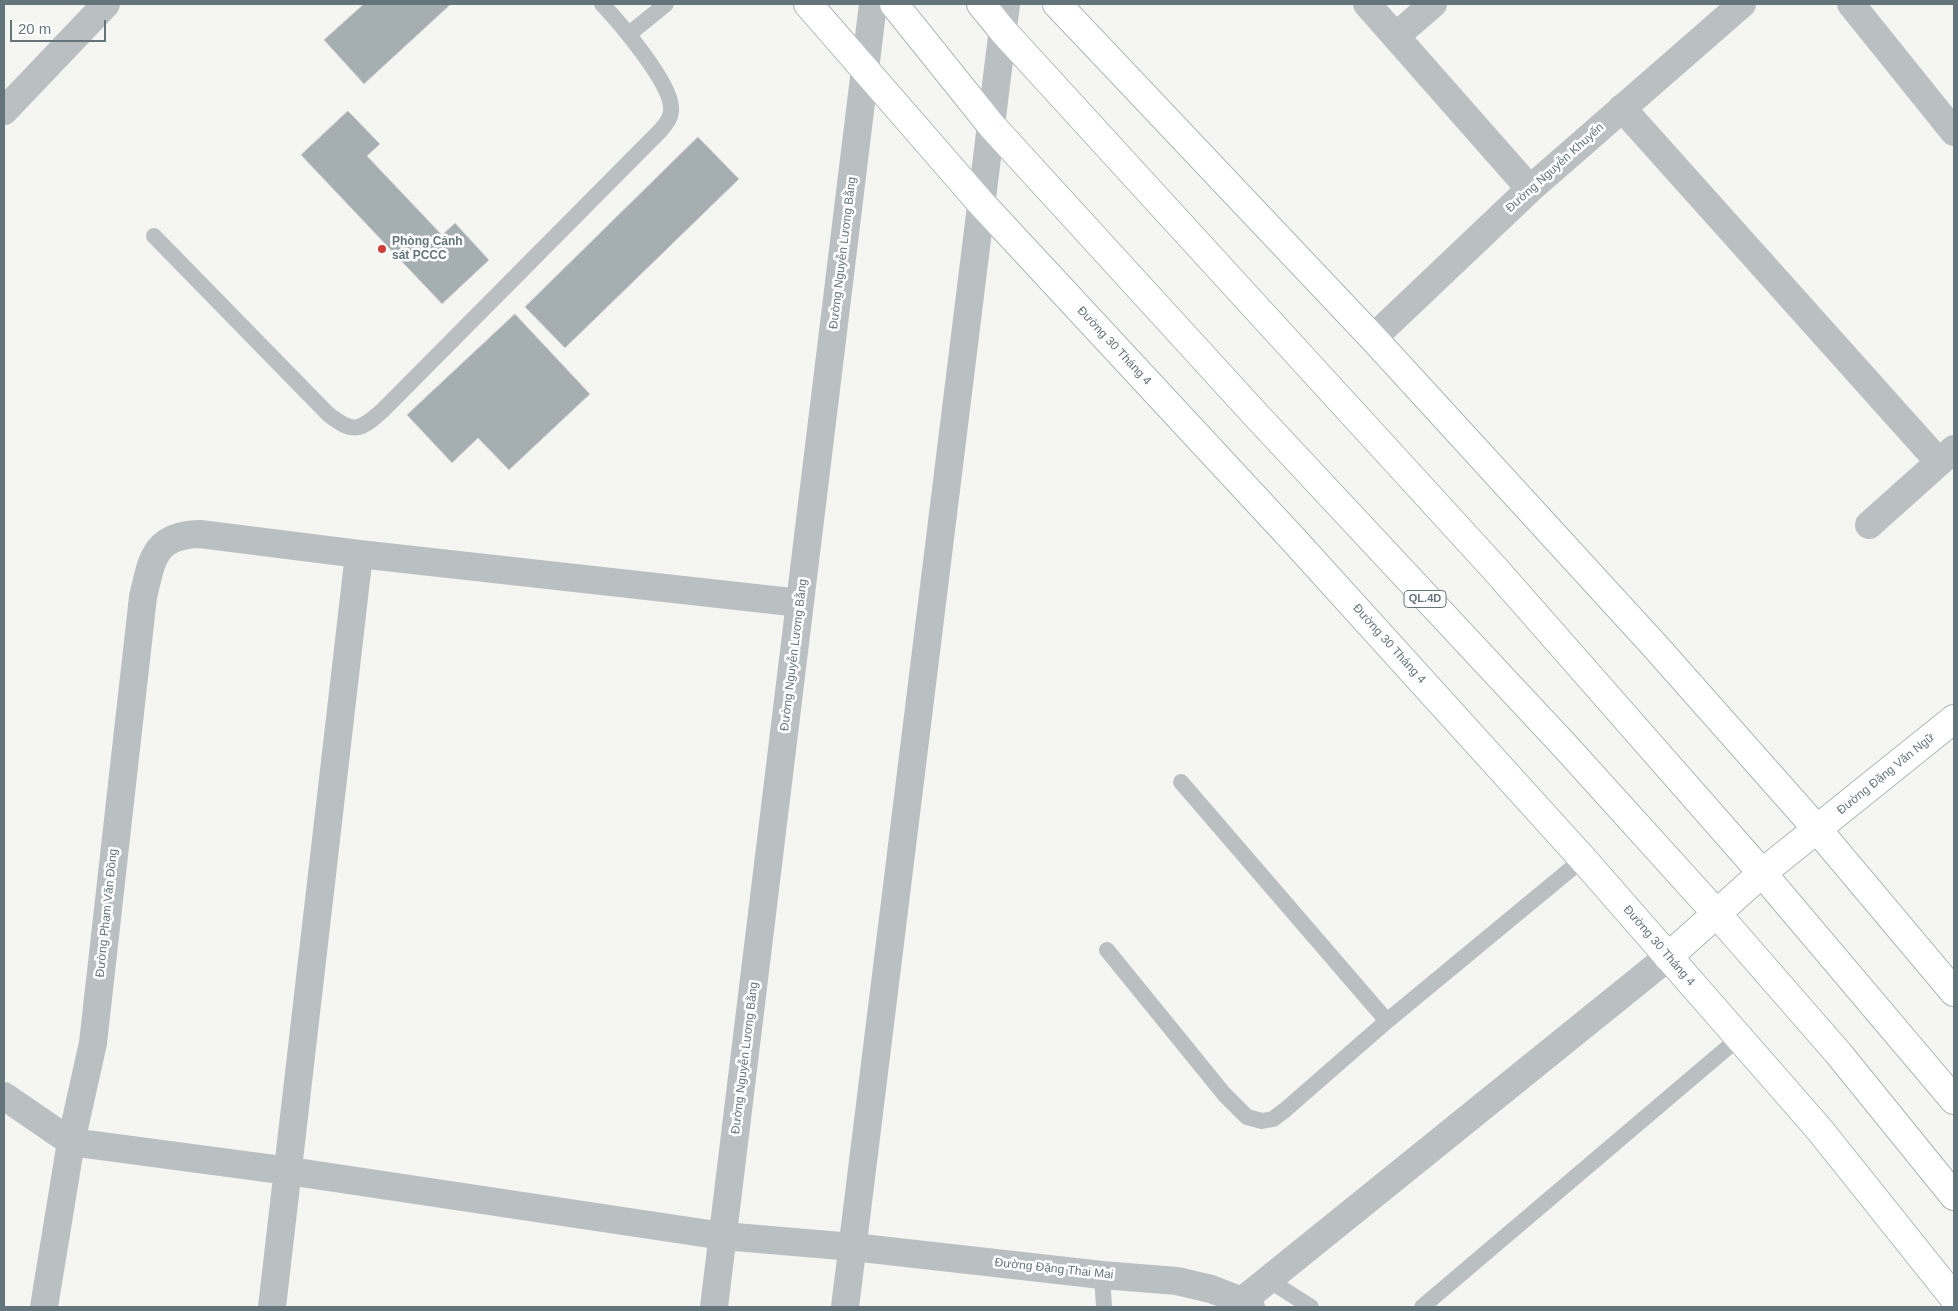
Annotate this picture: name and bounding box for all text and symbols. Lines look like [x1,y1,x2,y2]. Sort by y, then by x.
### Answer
scale bar [12,10,109,42]
text: 20 m [18,20,51,37]
street label: Đường Nguyễn Khuyến [1503,120,1607,216]
street label: Đường Nguyễn Lương Bằng [827,176,859,330]
place label: Phòng Cảnh sát PCCC [392,235,463,263]
marker: Phòng Cảnh sát PCCC [376,243,388,255]
street label: Đường 30 Tháng 4 [1074,304,1154,388]
street label: Đường Nguyễn Lương Bằng [778,578,810,732]
road number: QL.4D [1404,590,1446,608]
street label: Đường 30 Tháng 4 [1350,601,1428,687]
street label: Đường Đặng Văn Ngữ [1834,730,1938,818]
street label: Đường Phạm Văn Đồng [93,848,121,978]
street label: Đường 30 Tháng 4 [1620,903,1698,989]
street label: Đường Nguyễn Lương Bằng [729,981,761,1135]
street label: Đường Đặng Thai Mai [994,1256,1114,1282]

